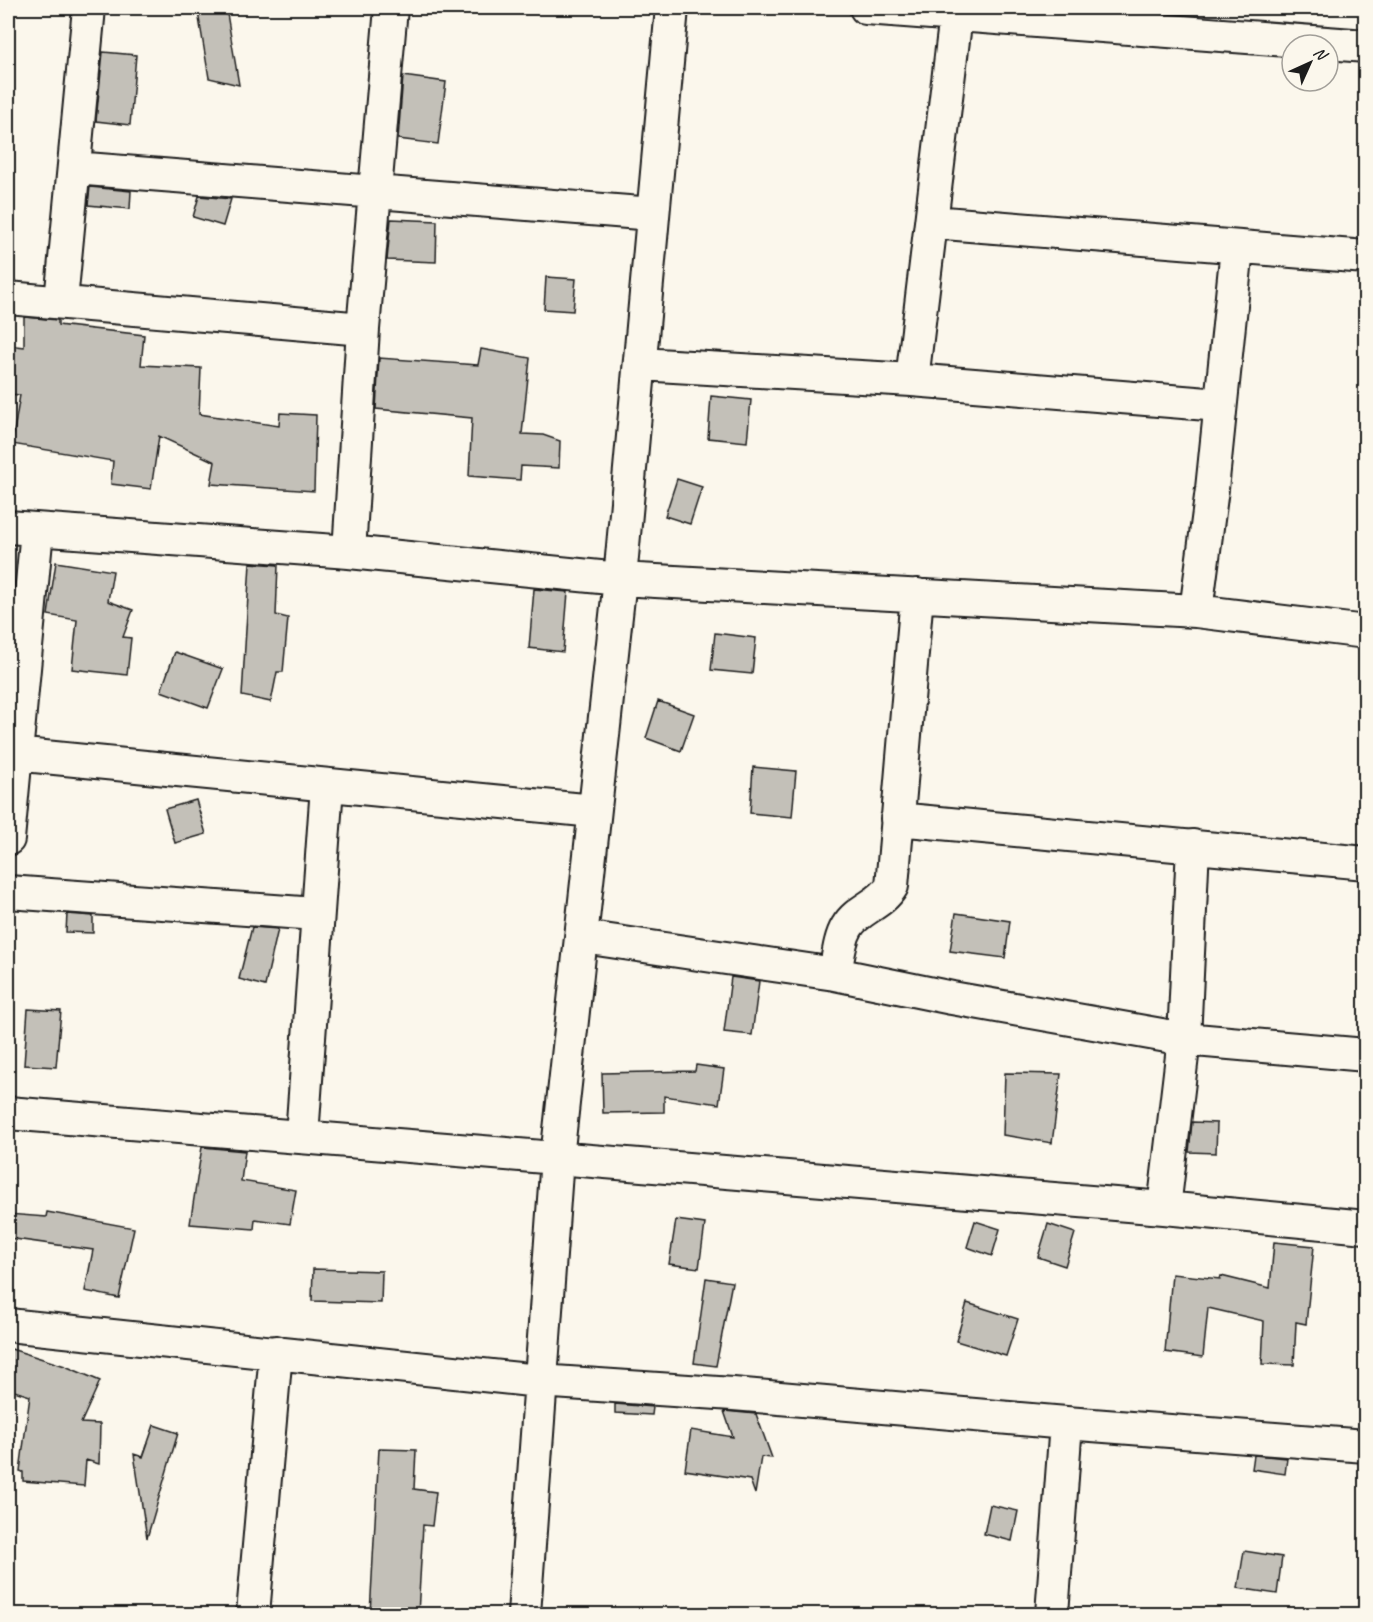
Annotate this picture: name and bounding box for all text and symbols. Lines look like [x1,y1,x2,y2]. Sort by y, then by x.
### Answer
north arrow [1280,33,1340,93]
text: N [1309,43,1333,66]

